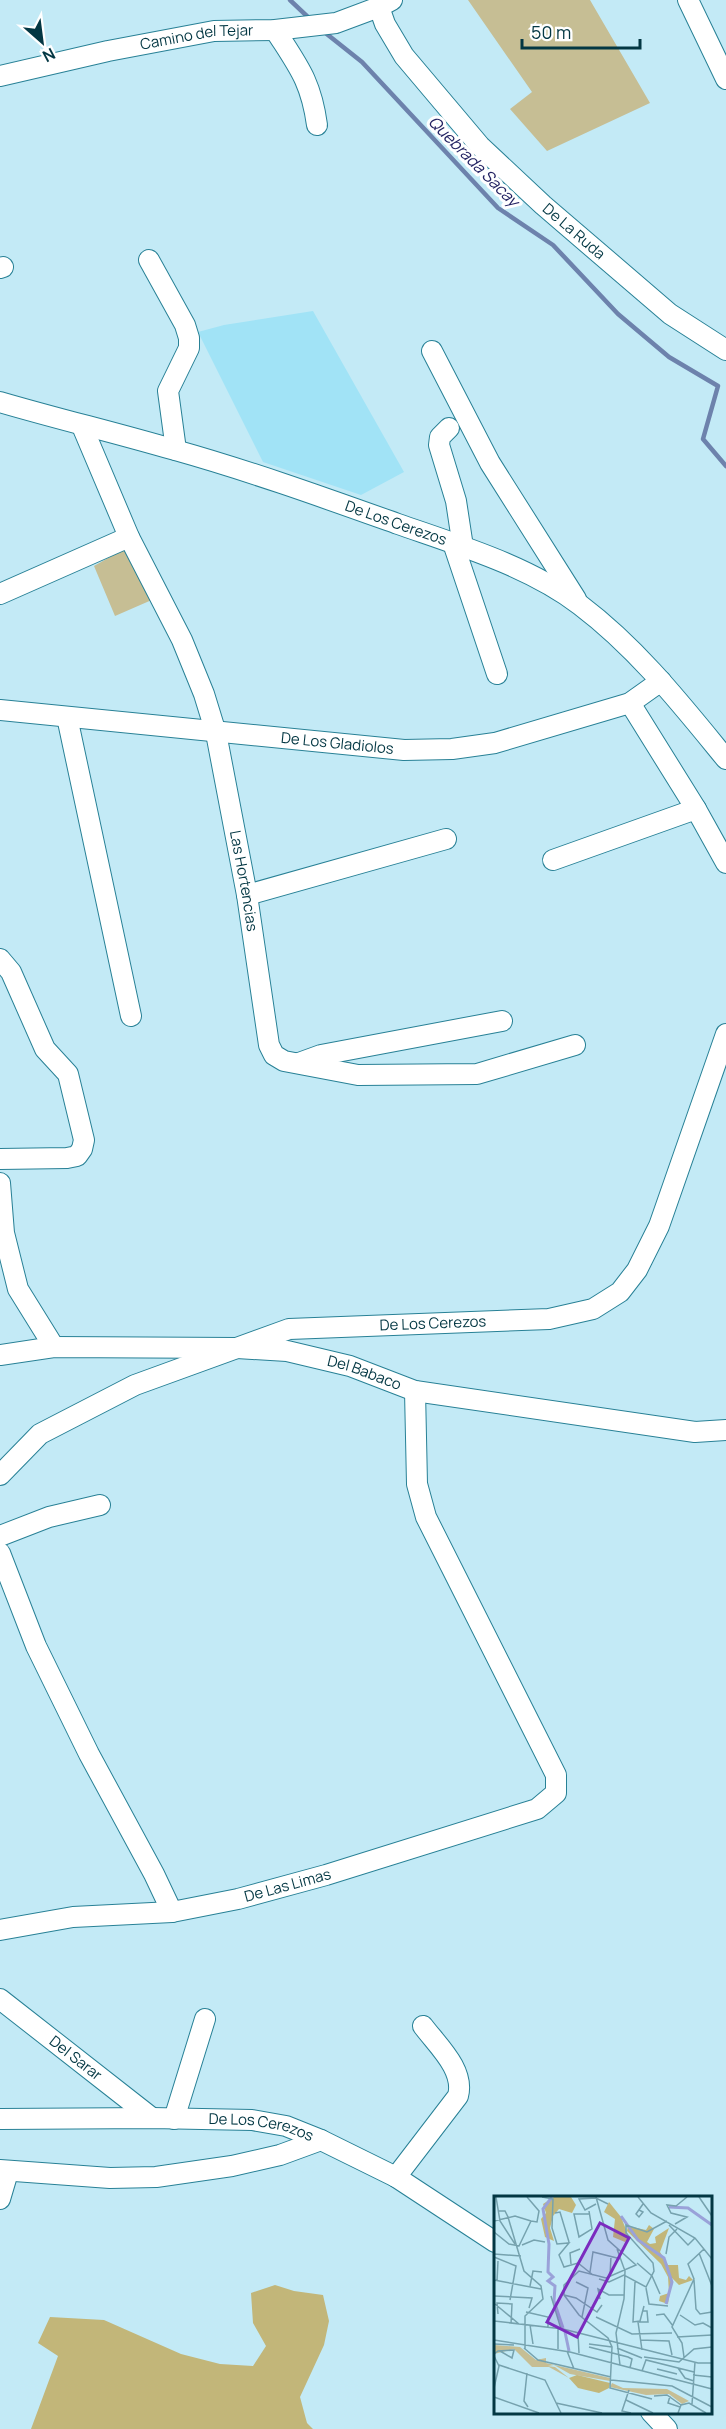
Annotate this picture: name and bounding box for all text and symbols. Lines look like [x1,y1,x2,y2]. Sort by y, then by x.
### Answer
north arrow [12,12,72,72]
scale bar [522,12,640,50]
street label: Camino del Tejar [138,19,254,55]
text: 50 m [531,20,571,44]
text: N [39,43,59,68]
water label: Quebrada Sacay [424,111,526,213]
street label: De La Ruda [538,198,610,264]
street label: De Los Cerezos [342,495,450,550]
street label: De Los Gladiolos [280,727,395,759]
street label: Las Hortencias [225,828,263,933]
street label: De Los Cerezos [379,1310,487,1336]
street label: Del Babaco [325,1350,405,1395]
street label: De Las Limas [242,1863,334,1907]
street label: Del Sarar [45,2030,107,2085]
street label: De Los Cerezos [208,2108,317,2146]
inset map [494,2196,711,2414]

